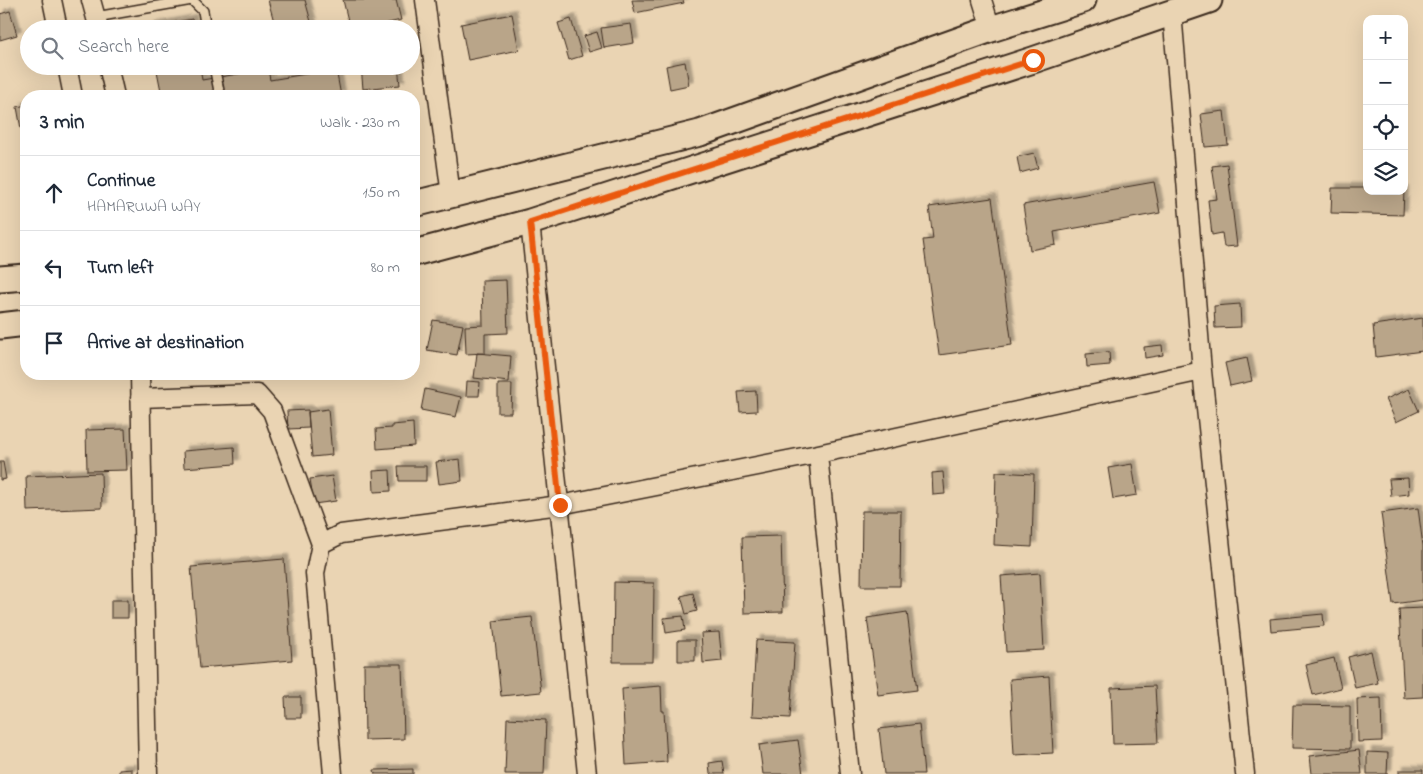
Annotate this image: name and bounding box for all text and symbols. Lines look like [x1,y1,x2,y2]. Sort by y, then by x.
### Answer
map controls [1363,15,1408,195]
button: + [1363,15,1408,60]
search box [20,20,420,75]
icon: search [38,34,66,62]
text: Search here [78,34,169,61]
route start [1022,49,1045,72]
button: − [1363,60,1408,105]
button: locate [1363,105,1408,150]
text: 3 min [40,108,84,138]
text: Walk · 230 m [320,111,400,135]
button: layers [1363,150,1408,195]
text: Continue [87,168,155,195]
icon: ahead [40,179,68,207]
text: 150 m [362,181,400,205]
text: HAMARUWA WAY [87,195,201,219]
icon: left [40,254,68,282]
text: Turn left [87,255,154,282]
text: 80 m [371,256,400,280]
icon: arrive [40,329,68,357]
text: Arrive at destination [87,330,244,357]
route end [549,494,572,517]

